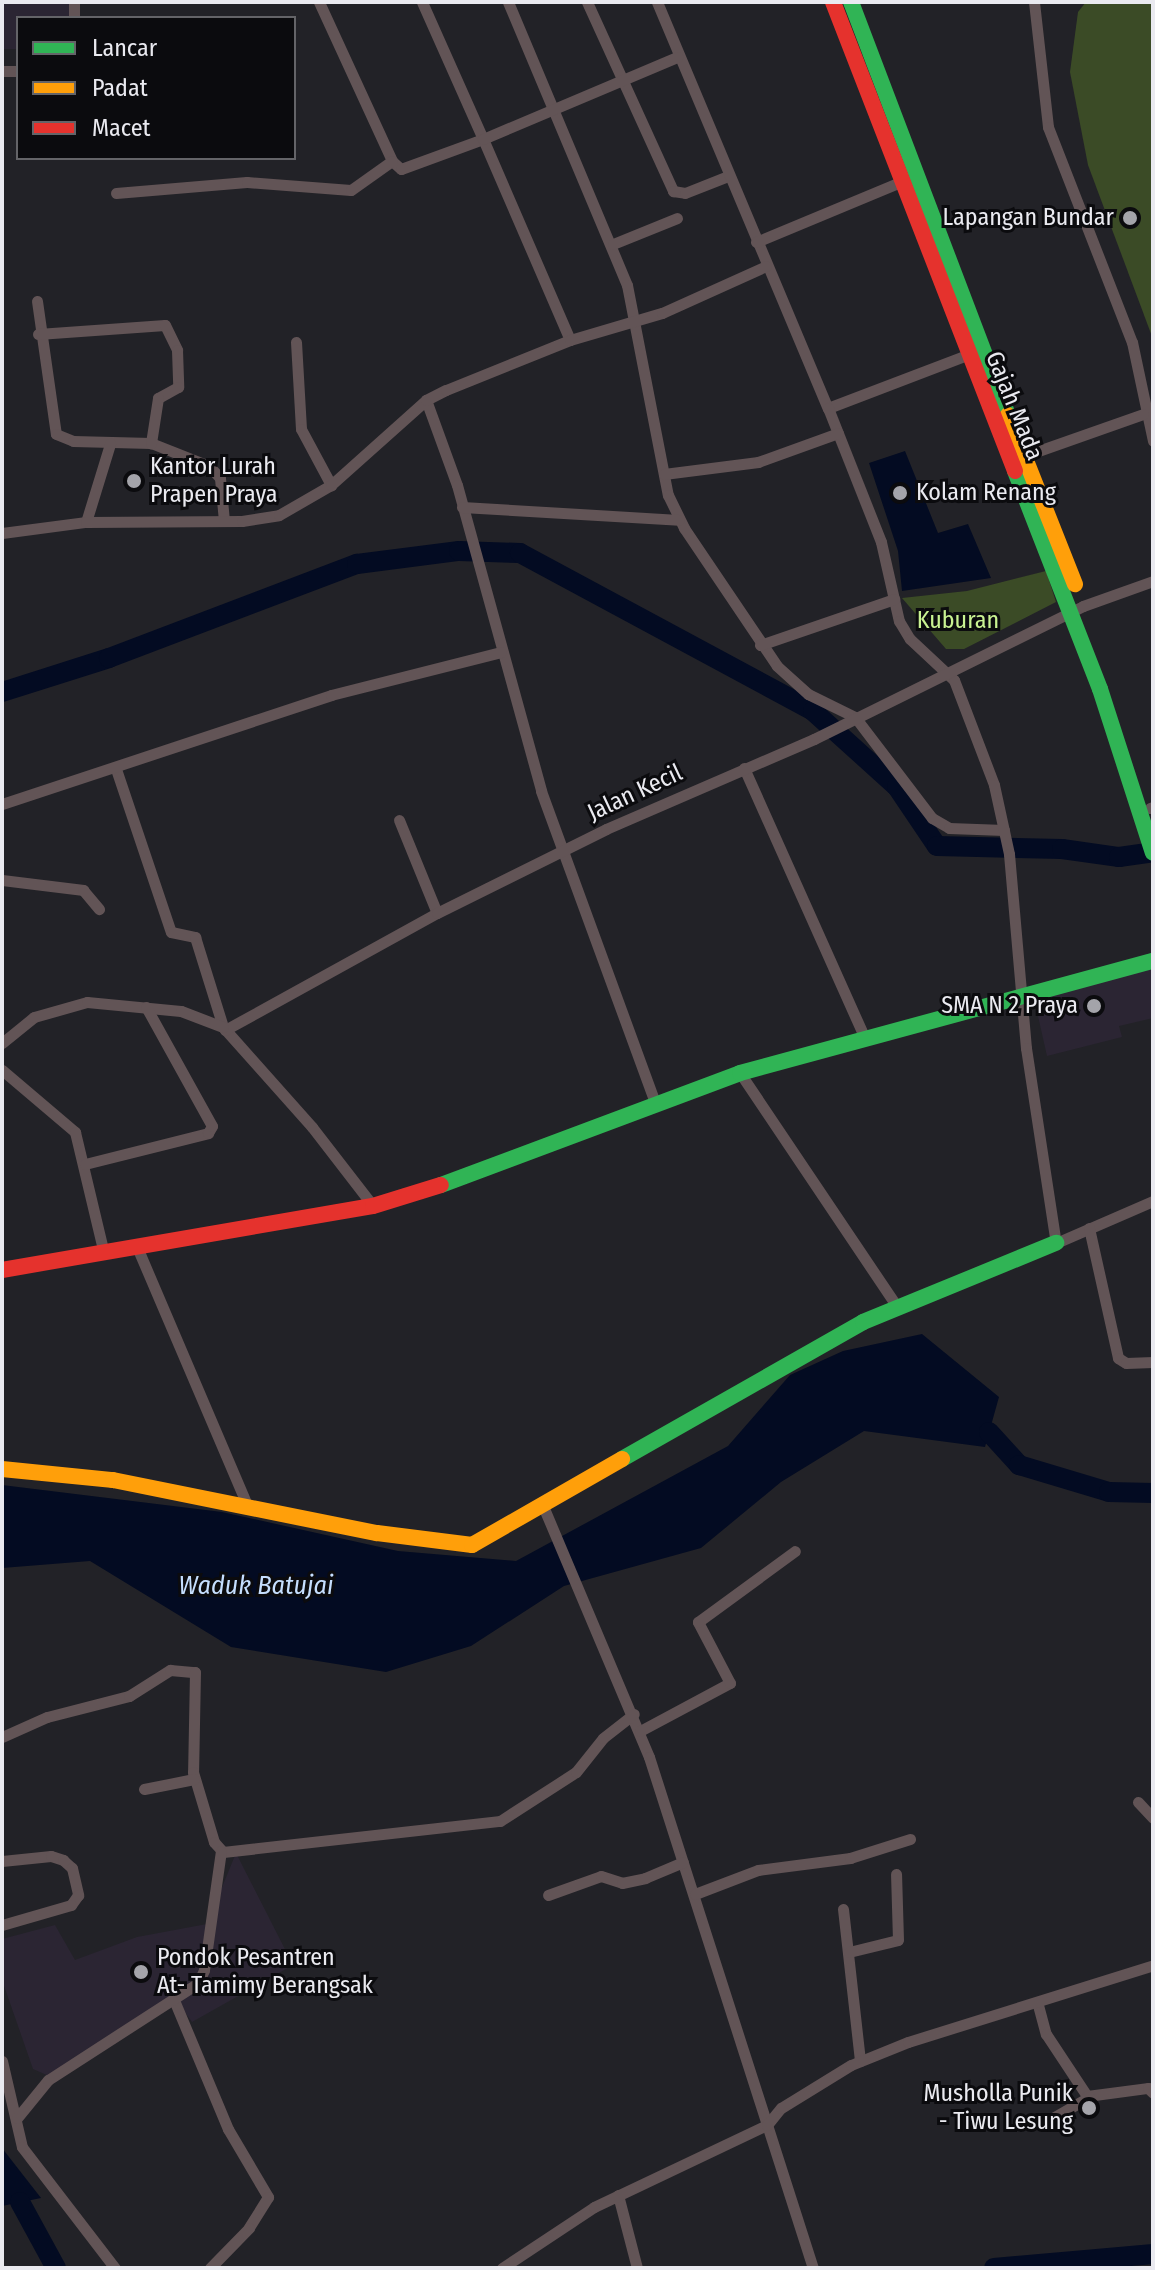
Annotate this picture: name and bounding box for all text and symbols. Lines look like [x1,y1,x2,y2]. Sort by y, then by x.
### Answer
legend [16,16,296,160]
text: Lancar [92,34,157,62]
text: Padat [92,74,148,102]
text: Macet [92,114,150,142]
place label: Lapangan Bundar [943,204,1114,232]
marker: Lapangan Bundar [1121,209,1139,227]
street label: Gajah Mada [979,347,1049,465]
place label: Kantor Lurah Prapen Praya [150,453,278,509]
marker: Kantor Lurah Prapen Praya [125,472,143,490]
place label: Kolam Renang [916,479,1056,507]
marker: Kolam Renang [891,484,909,502]
park label: Kuburan [917,607,999,635]
street label: Jalan Kecil [583,759,687,827]
place label: SMA N 2 Praya [941,992,1078,1020]
marker: SMA N 2 Praya [1085,997,1103,1015]
water label: Waduk Batujai [178,1570,334,1602]
place label: Pondok Pesantren At- Tamimy Berangsak [157,1944,373,2000]
marker: Pondok Pesantren At- Tamimy Berangsak [132,1963,150,1981]
place label: Musholla Punik - Tiwu Lesung [924,2080,1073,2136]
marker: Musholla Punik - Tiwu Lesung [1080,2099,1098,2117]

